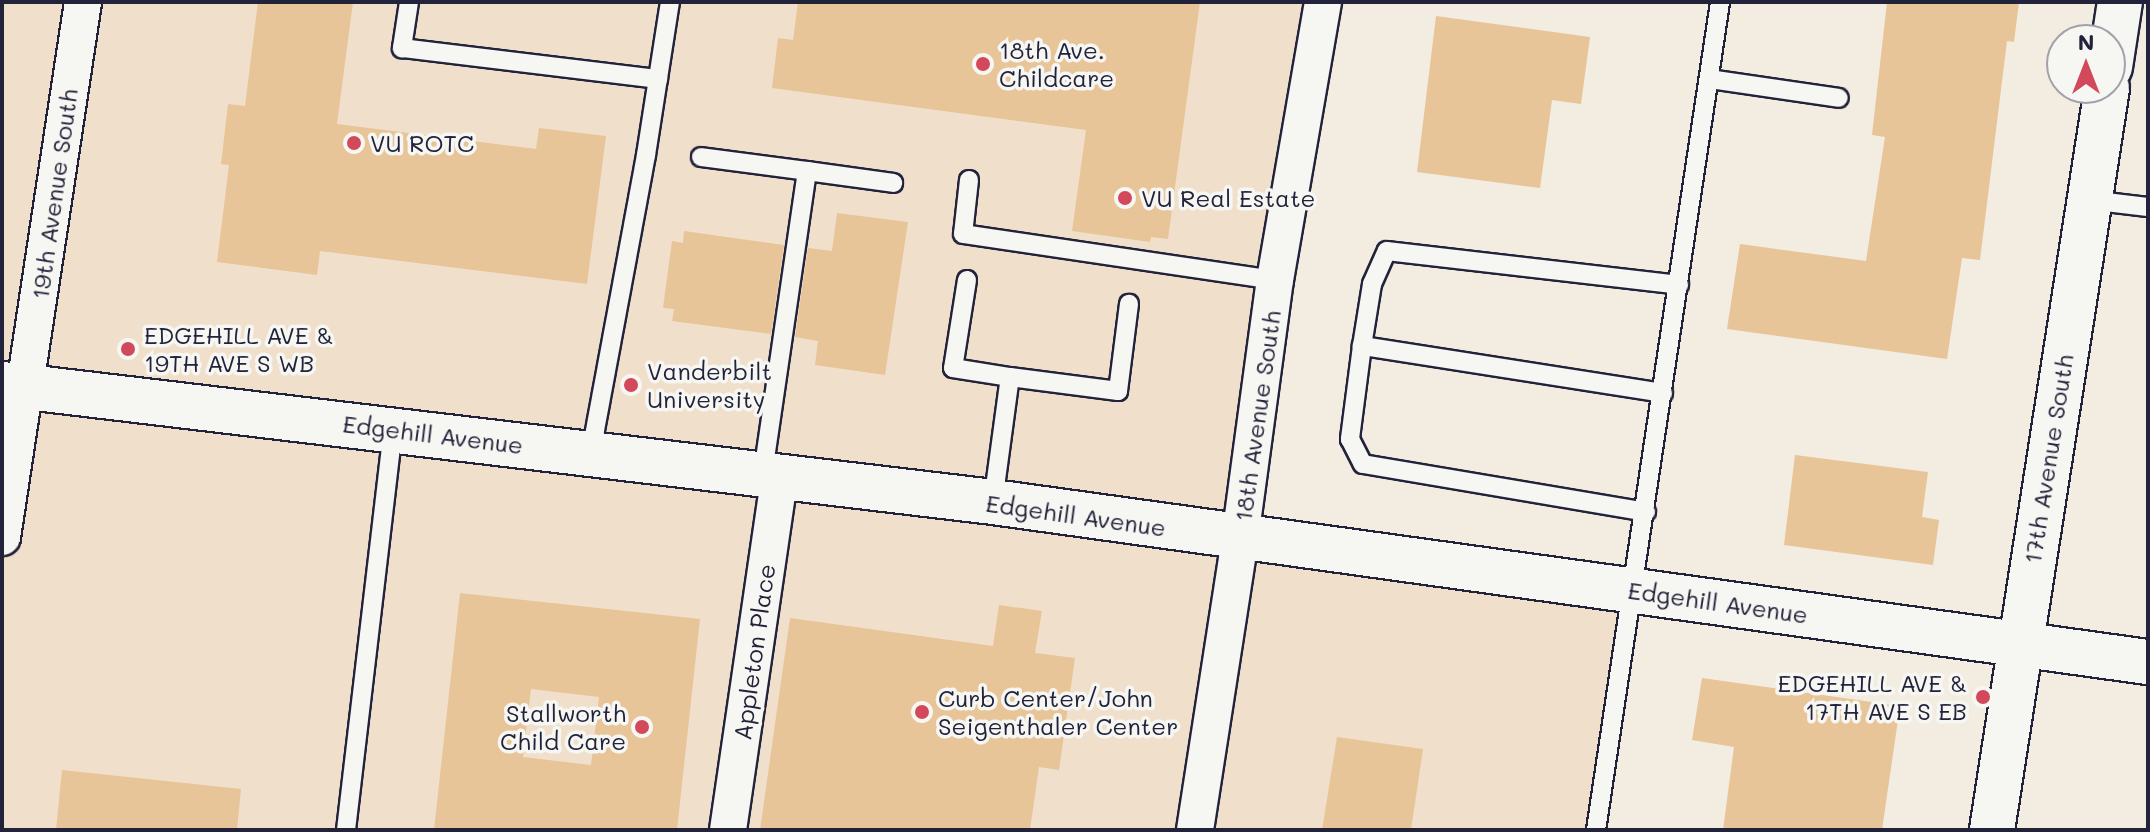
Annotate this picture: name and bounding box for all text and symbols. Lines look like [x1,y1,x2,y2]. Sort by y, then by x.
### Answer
north arrow [2046,24,2126,104]
text: N [2078,27,2094,56]
place label: 18th Ave. Childcare [999,36,1114,92]
marker: 18th Ave. Childcare [974,55,992,73]
street label: 19th Avenue South [25,87,83,301]
place label: VU ROTC [370,129,474,157]
marker: VU ROTC [345,134,363,152]
place label: VU Real Estate [1141,184,1315,212]
marker: VU Real Estate [1116,189,1134,207]
street label: 18th Avenue South [1228,309,1286,523]
place label: EDGEHILL AVE & 19TH AVE S WB [144,321,334,377]
marker: EDGEHILL AVE & 19TH AVE S WB [119,340,137,358]
street label: 17th Avenue South [2017,352,2079,566]
place label: Vanderbilt University [647,357,772,413]
marker: Vanderbilt University [622,376,640,394]
street label: Edgehill Avenue [341,409,525,459]
street label: Edgehill Avenue [984,488,1168,542]
street label: Appleton Place [727,562,781,742]
street label: Edgehill Avenue [1626,575,1810,629]
place label: EDGEHILL AVE & 17TH AVE S EB [1777,669,1967,725]
place label: Curb Center/John Seigenthaler Center [938,684,1178,740]
marker: EDGEHILL AVE & 17TH AVE S EB [1974,688,1992,706]
place label: Stallworth Child Care [500,699,626,755]
marker: Curb Center/John Seigenthaler Center [913,703,931,721]
marker: Stallworth Child Care [633,718,651,736]

